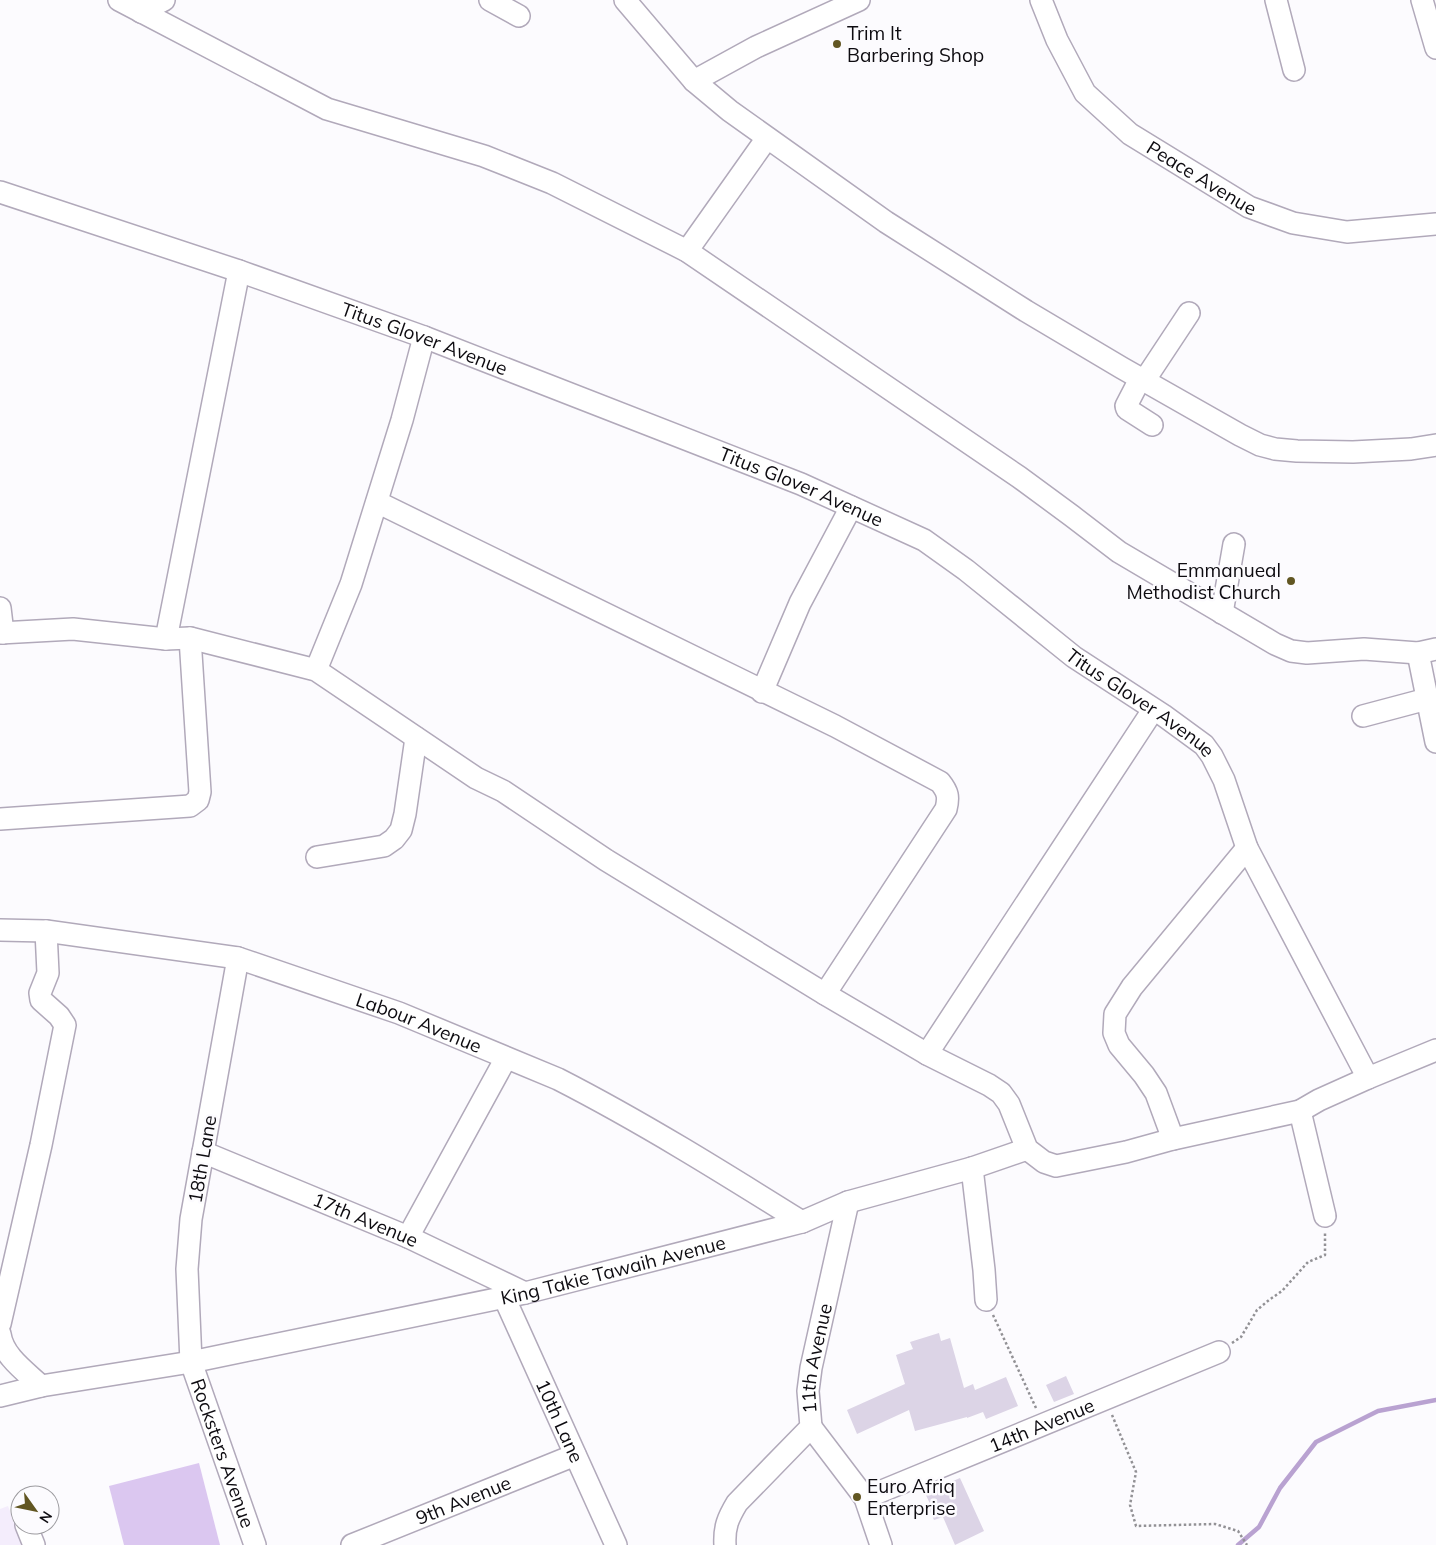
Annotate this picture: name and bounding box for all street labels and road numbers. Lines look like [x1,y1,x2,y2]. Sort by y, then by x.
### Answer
street label: Peace Avenue [1142,135,1259,221]
street label: Titus Glover Avenue [338,296,511,380]
street label: Titus Glover Avenue [716,441,887,532]
street label: Titus Glover Avenue [1061,643,1220,761]
street label: Labour Avenue [353,987,485,1058]
street label: 18th Lane [182,1113,222,1205]
street label: 17th Avenue [309,1187,422,1252]
street label: King Takie Tawaih Avenue [498,1230,728,1310]
street label: 11th Avenue [796,1301,837,1415]
street label: Rocksters Avenue [186,1375,260,1531]
street label: 10th Lane [531,1376,589,1466]
street label: 14th Avenue [985,1393,1098,1458]
street label: 9th Avenue [412,1470,514,1530]

